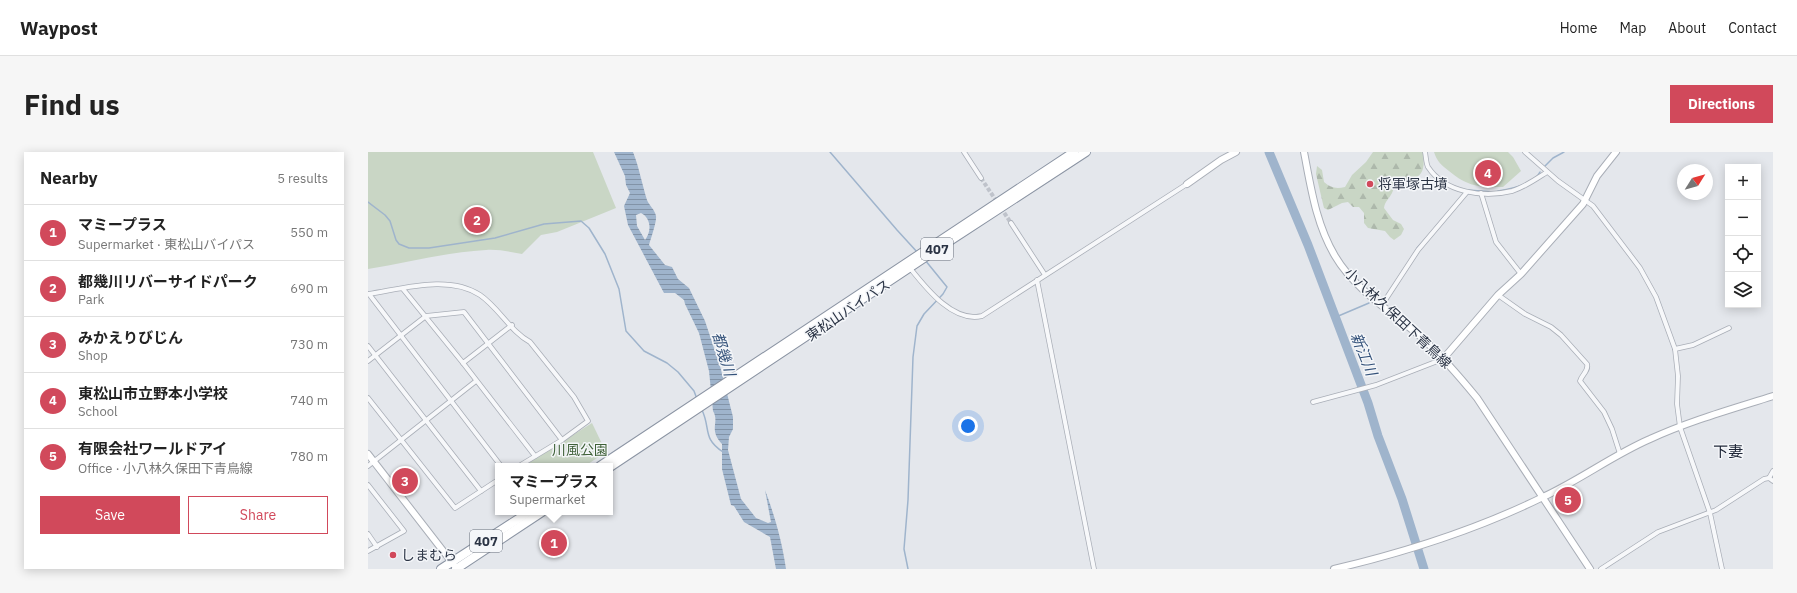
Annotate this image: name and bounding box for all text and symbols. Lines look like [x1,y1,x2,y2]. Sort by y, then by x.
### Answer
text: Waypost [20,16,98,40]
text: Home [1560,19,1597,37]
text: Map [1619,19,1646,37]
text: About [1668,19,1706,37]
text: Contact [1728,19,1777,37]
button: Directions [1670,85,1773,123]
text: Find us [24,86,120,123]
pin: 4 [1475,158,1501,188]
north arrow [1677,164,1713,200]
map controls [1725,164,1761,308]
button: + [1725,164,1761,200]
text: Nearby [40,167,98,189]
text: 5 results [277,170,328,187]
place label: 将軍塚古墳 [1378,175,1448,193]
marker: 将軍塚古墳 [1365,179,1375,189]
button: − [1725,200,1761,236]
pin: 2 [464,205,490,235]
text: マミープラス [78,215,167,234]
text: 1 [49,224,57,241]
text: 550 m [290,224,328,241]
text: Supermarket · 東松山バイパス [78,236,255,253]
button: locate [1725,236,1761,272]
road number: 407 [921,238,953,260]
street label: 小八林久保田下青鳥線 [1341,264,1455,372]
text: 都幾川リバーサイドパーク [78,272,258,291]
button: layers [1725,272,1761,308]
street label: 東松山バイパス [802,275,894,345]
text: 2 [49,280,57,297]
text: 690 m [290,280,328,297]
text: Park [78,291,104,308]
text: みかえりびじん [78,328,183,347]
water label: 都幾川 [708,330,740,380]
water label: 新江川 [1347,330,1382,380]
text: 3 [49,336,57,353]
text: 730 m [290,336,328,353]
text: Shop [78,347,108,364]
text: 東松山市立野本小学校 [78,384,228,403]
text: 4 [49,392,57,409]
text: 740 m [290,392,328,409]
text: School [78,403,118,420]
your location [958,416,978,436]
text: 有限会社ワールドアイ [78,439,227,458]
park label: 川風公園 [552,441,608,459]
district label: 下妻 [1713,442,1743,461]
text: 5 [49,448,57,465]
text: 780 m [290,448,328,465]
text: Office · 小八林久保田下青鳥線 [78,460,253,477]
popup [495,463,613,515]
pin: 3 [392,466,418,496]
text: マミープラス [510,472,598,491]
pin: 5 [1555,485,1581,515]
text: Supermarket [510,491,585,508]
button: Save [40,496,180,534]
button: Share [188,496,328,534]
pin: 1 [541,528,567,558]
road number: 407 [470,530,502,552]
place label: しまむら [401,546,457,564]
marker: しまむら [388,550,398,560]

